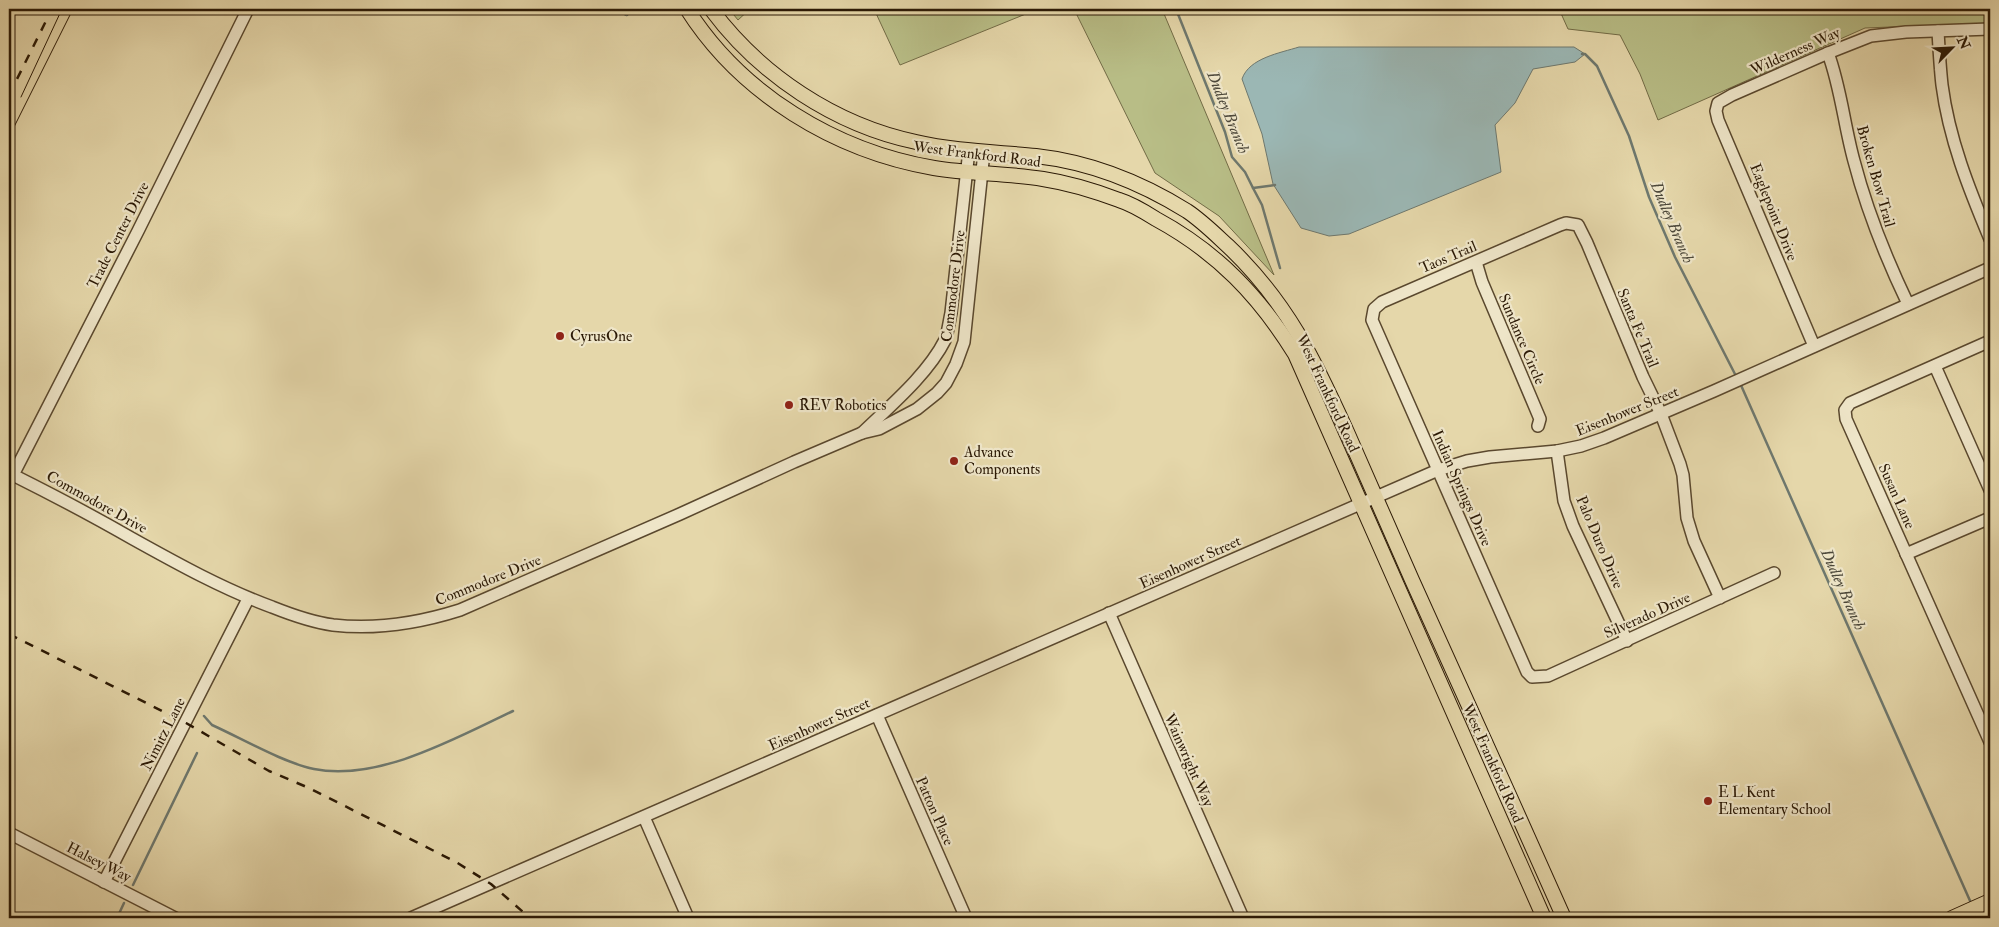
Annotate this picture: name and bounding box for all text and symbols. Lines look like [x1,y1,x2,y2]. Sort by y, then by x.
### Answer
north arrow [1926,22,1976,72]
street label: Wilderness Way [1746,23,1843,80]
text: N [1953,33,1974,53]
water label: Dudley Branch [1202,67,1254,156]
street label: Broken Bow Trail [1852,123,1899,229]
street label: West Frankford Road [911,137,1042,172]
street label: Eaglepoint Drive [1744,161,1802,264]
water label: Dudley Branch [1645,177,1698,266]
street label: Trade Center Drive [83,179,154,292]
street label: Commodore Drive [937,229,970,343]
street label: Taos Trail [1417,237,1480,278]
street label: Santa Fe Trail [1612,286,1663,371]
street label: Sundance Circle [1494,291,1549,388]
place label: CyrusOne [570,327,632,346]
marker: CyrusOne [554,330,566,342]
street label: West Frankford Road [1291,330,1364,456]
street label: Eisenhower Street [1573,382,1682,441]
place label: REV Robotics [799,396,887,415]
marker: REV Robotics [783,399,795,411]
street label: Indian Springs Drive [1426,427,1496,550]
place label: Advance Components [963,443,1040,480]
marker: Advance Components [948,455,960,467]
street label: Susan Lane [1874,461,1919,532]
street label: Commodore Drive [43,467,151,538]
street label: Palo Duro Drive [1571,493,1628,591]
street label: Eisenhower Street [1136,532,1244,593]
water label: Dudley Branch [1816,545,1870,633]
street label: Commodore Drive [432,551,544,610]
street label: Silverado Drive [1601,588,1693,643]
street label: Eisenhower Street [765,694,873,755]
street label: Nimitz Lane [137,695,190,774]
street label: West Frankford Road [1457,700,1528,826]
street label: Wainwright Way [1159,710,1218,810]
street label: Patton Place [911,774,958,849]
place label: E L Kent Elementary School [1718,783,1831,819]
marker: E L Kent Elementary School [1702,795,1714,807]
street label: Halsey Way [63,838,135,887]

